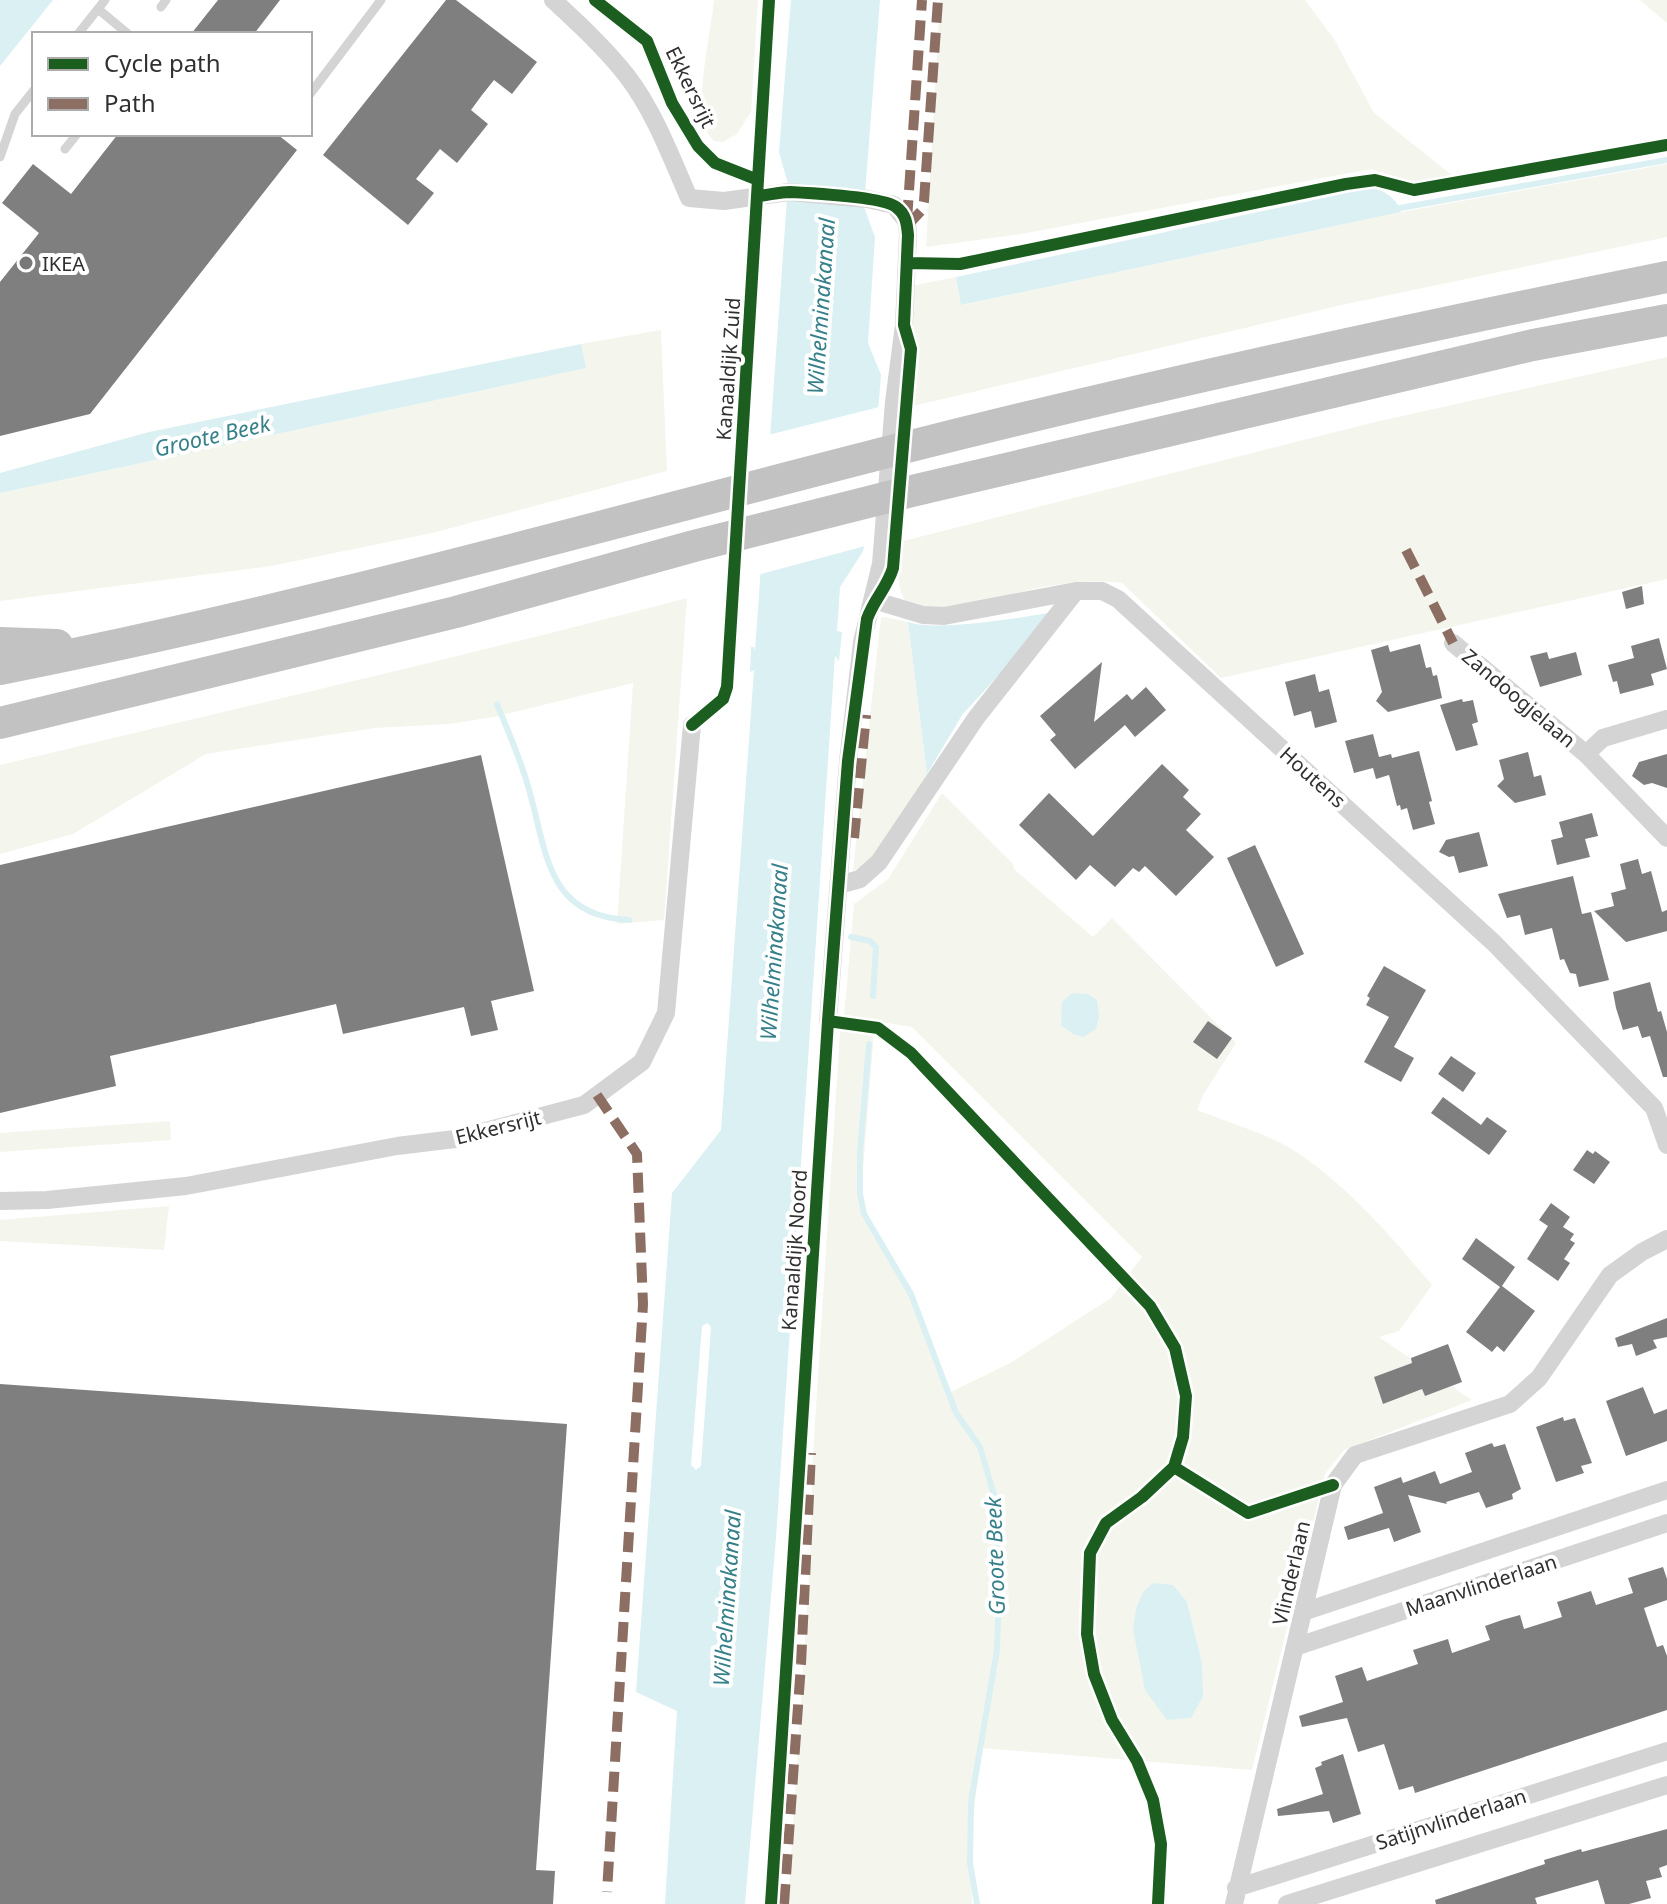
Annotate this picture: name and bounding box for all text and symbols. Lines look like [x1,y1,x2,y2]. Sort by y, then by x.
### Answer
legend [32,32,312,136]
street label: Ekkersrijt [660,42,722,132]
text: Cycle path [104,46,221,79]
text: Path [104,86,155,119]
water label: Wilhelminakanaal [799,216,841,395]
place label: IKEA [42,250,85,277]
marker: IKEA [17,254,35,272]
street label: Kanaaldijk Zuid [710,297,746,441]
water label: Groote Beek [151,407,274,463]
street label: Zandoogjelaan [1457,643,1581,753]
street label: Houtens [1274,740,1352,814]
water label: Wilhelminakanaal [752,862,794,1041]
street label: Ekkersrijt [452,1103,544,1151]
street label: Kanaaldijk Noord [775,1168,813,1332]
water label: Groote Beek [977,1495,1011,1616]
water label: Wilhelminakanaal [705,1508,747,1687]
street label: Vlinderlaan [1266,1518,1316,1628]
street label: Maanvlinderlaan [1402,1548,1560,1622]
street label: Satijnvlinderlaan [1372,1782,1530,1856]

